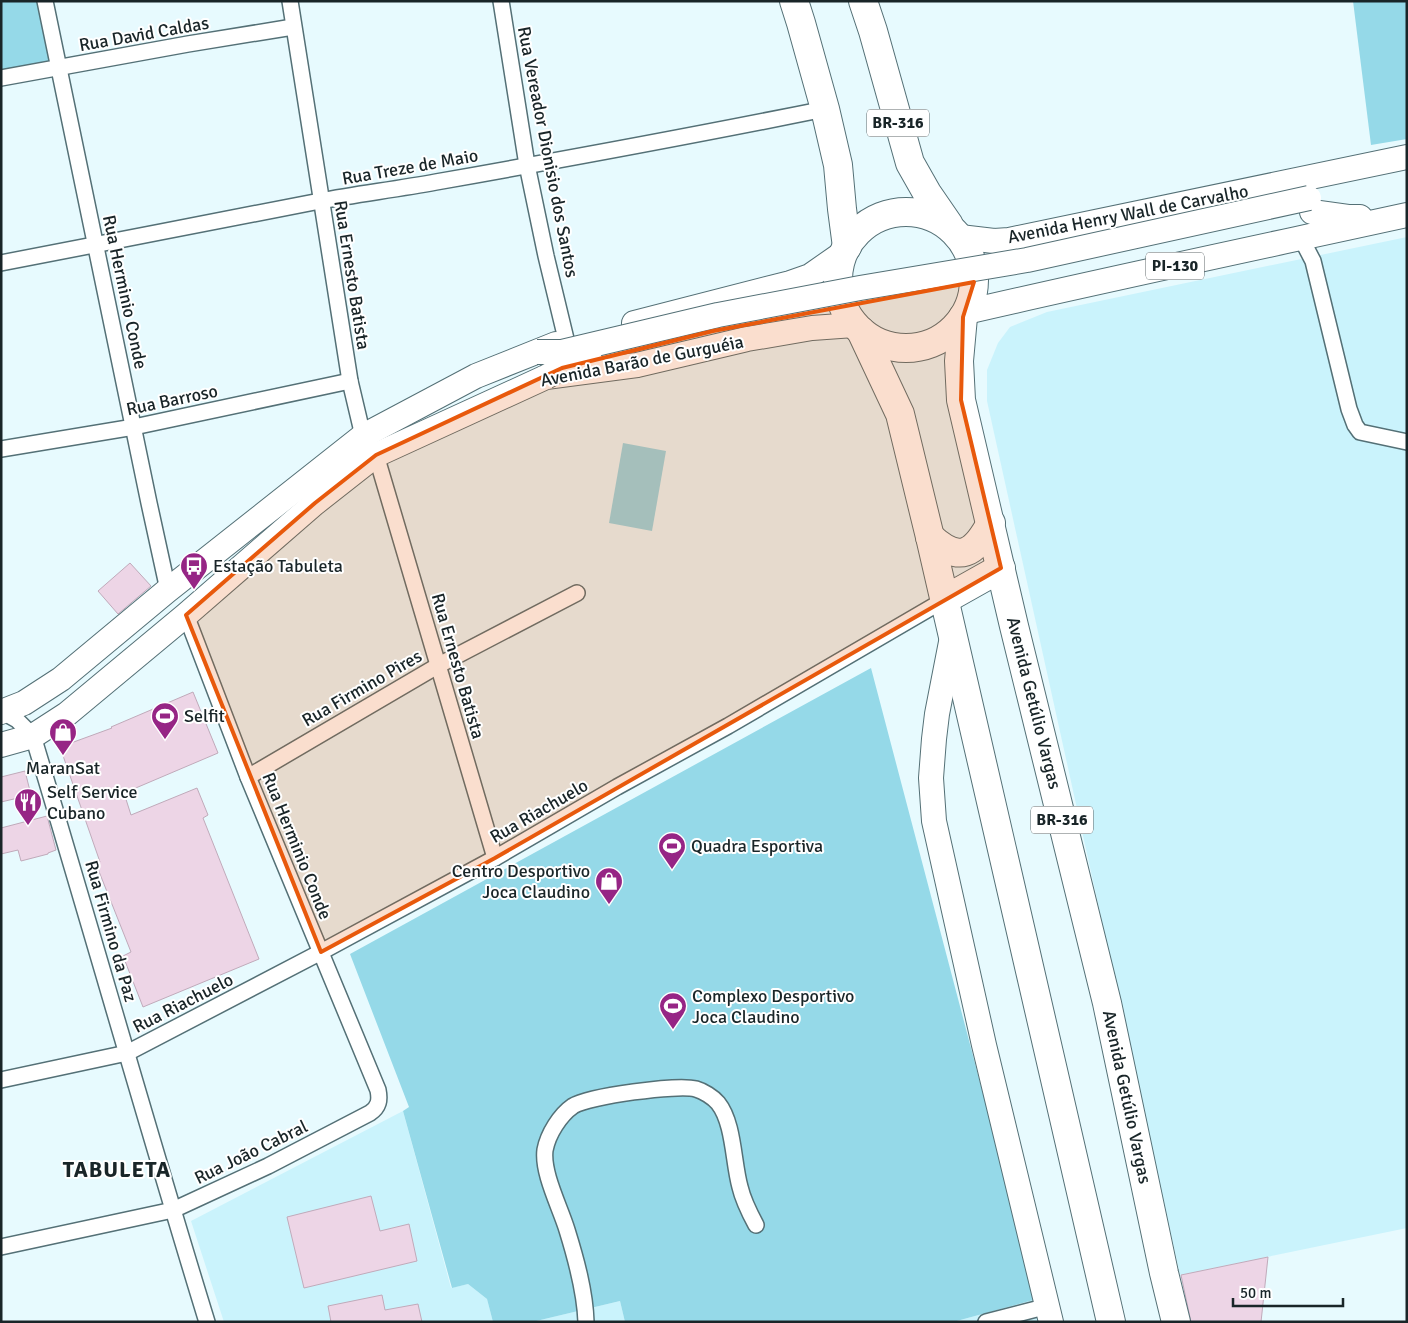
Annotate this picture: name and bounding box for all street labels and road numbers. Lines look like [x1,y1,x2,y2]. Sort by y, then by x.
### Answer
street label: Rua David Caldas [77,12,211,56]
street label: Rua Vereador Dionisio dos Santos [513,25,583,280]
road number: BR-316 [867,110,929,136]
street label: Rua Treze de Maio [340,144,480,190]
street label: Avenida Henry Wall de Carvalho [1006,180,1250,248]
street label: Rua Ernesto Batista [329,199,375,351]
street label: Rua Herminio Conde [98,213,152,371]
road number: PI-130 [1146,252,1204,280]
street label: Avenida Barão de Gurguéia [539,330,745,392]
street label: Rua Barroso [124,380,220,420]
street label: Rua Ernesto Batista [427,591,489,741]
street label: Avenida Getúlio Vargas [1002,615,1066,792]
street label: Rua Firmino Pires [298,645,426,731]
street label: Rua Herminio Conde [257,769,337,923]
street label: Rua Riachuelo [486,774,592,848]
road number: BR-316 [1031,806,1093,834]
street label: Rua Firmino da Paz [80,858,142,1004]
street label: Rua Riachuelo [129,968,237,1038]
street label: Avenida Getúlio Vargas [1098,1008,1156,1186]
street label: Rua João Cabral [191,1115,311,1189]

